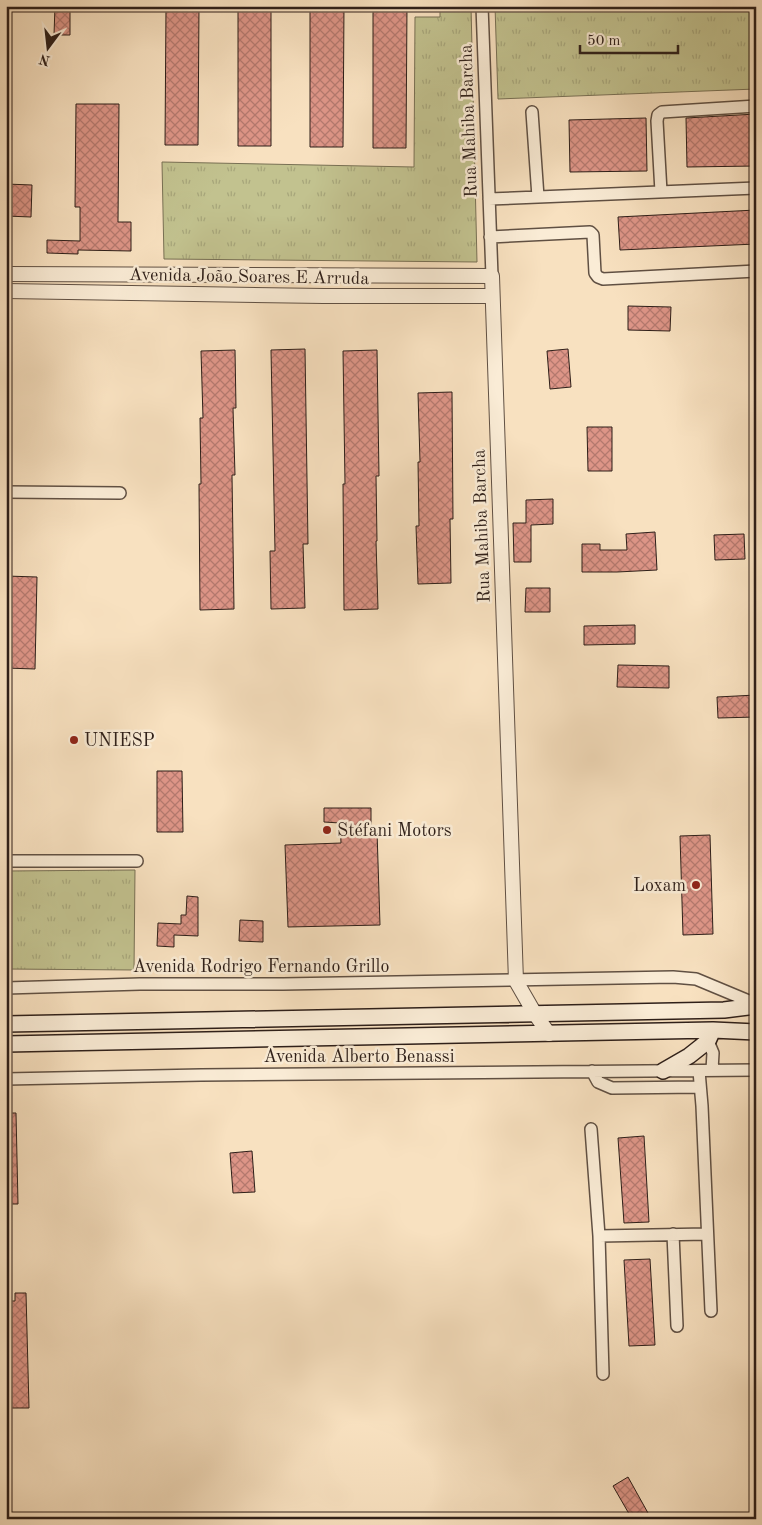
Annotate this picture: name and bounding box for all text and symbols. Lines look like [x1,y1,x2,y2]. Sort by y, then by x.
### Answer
north arrow [22,22,72,72]
scale bar [580,22,677,54]
text: 50 m [587,34,621,49]
street label: Rua Mahiba Barcha [457,44,481,198]
text: N [38,51,52,68]
street label: Avenida João Soares E Arruda [129,266,369,288]
street label: Rua Mahiba Barcha [470,449,494,603]
place label: UNIESP [84,732,155,750]
marker: UNIESP [68,734,80,746]
place label: Stéfani Motors [337,822,452,840]
marker: Stéfani Motors [321,824,333,836]
place label: Loxam [633,877,686,895]
marker: Loxam [690,879,702,891]
street label: Avenida Rodrigo Fernando Grillo [133,958,389,976]
street label: Avenida Alberto Benassi [263,1048,455,1066]

